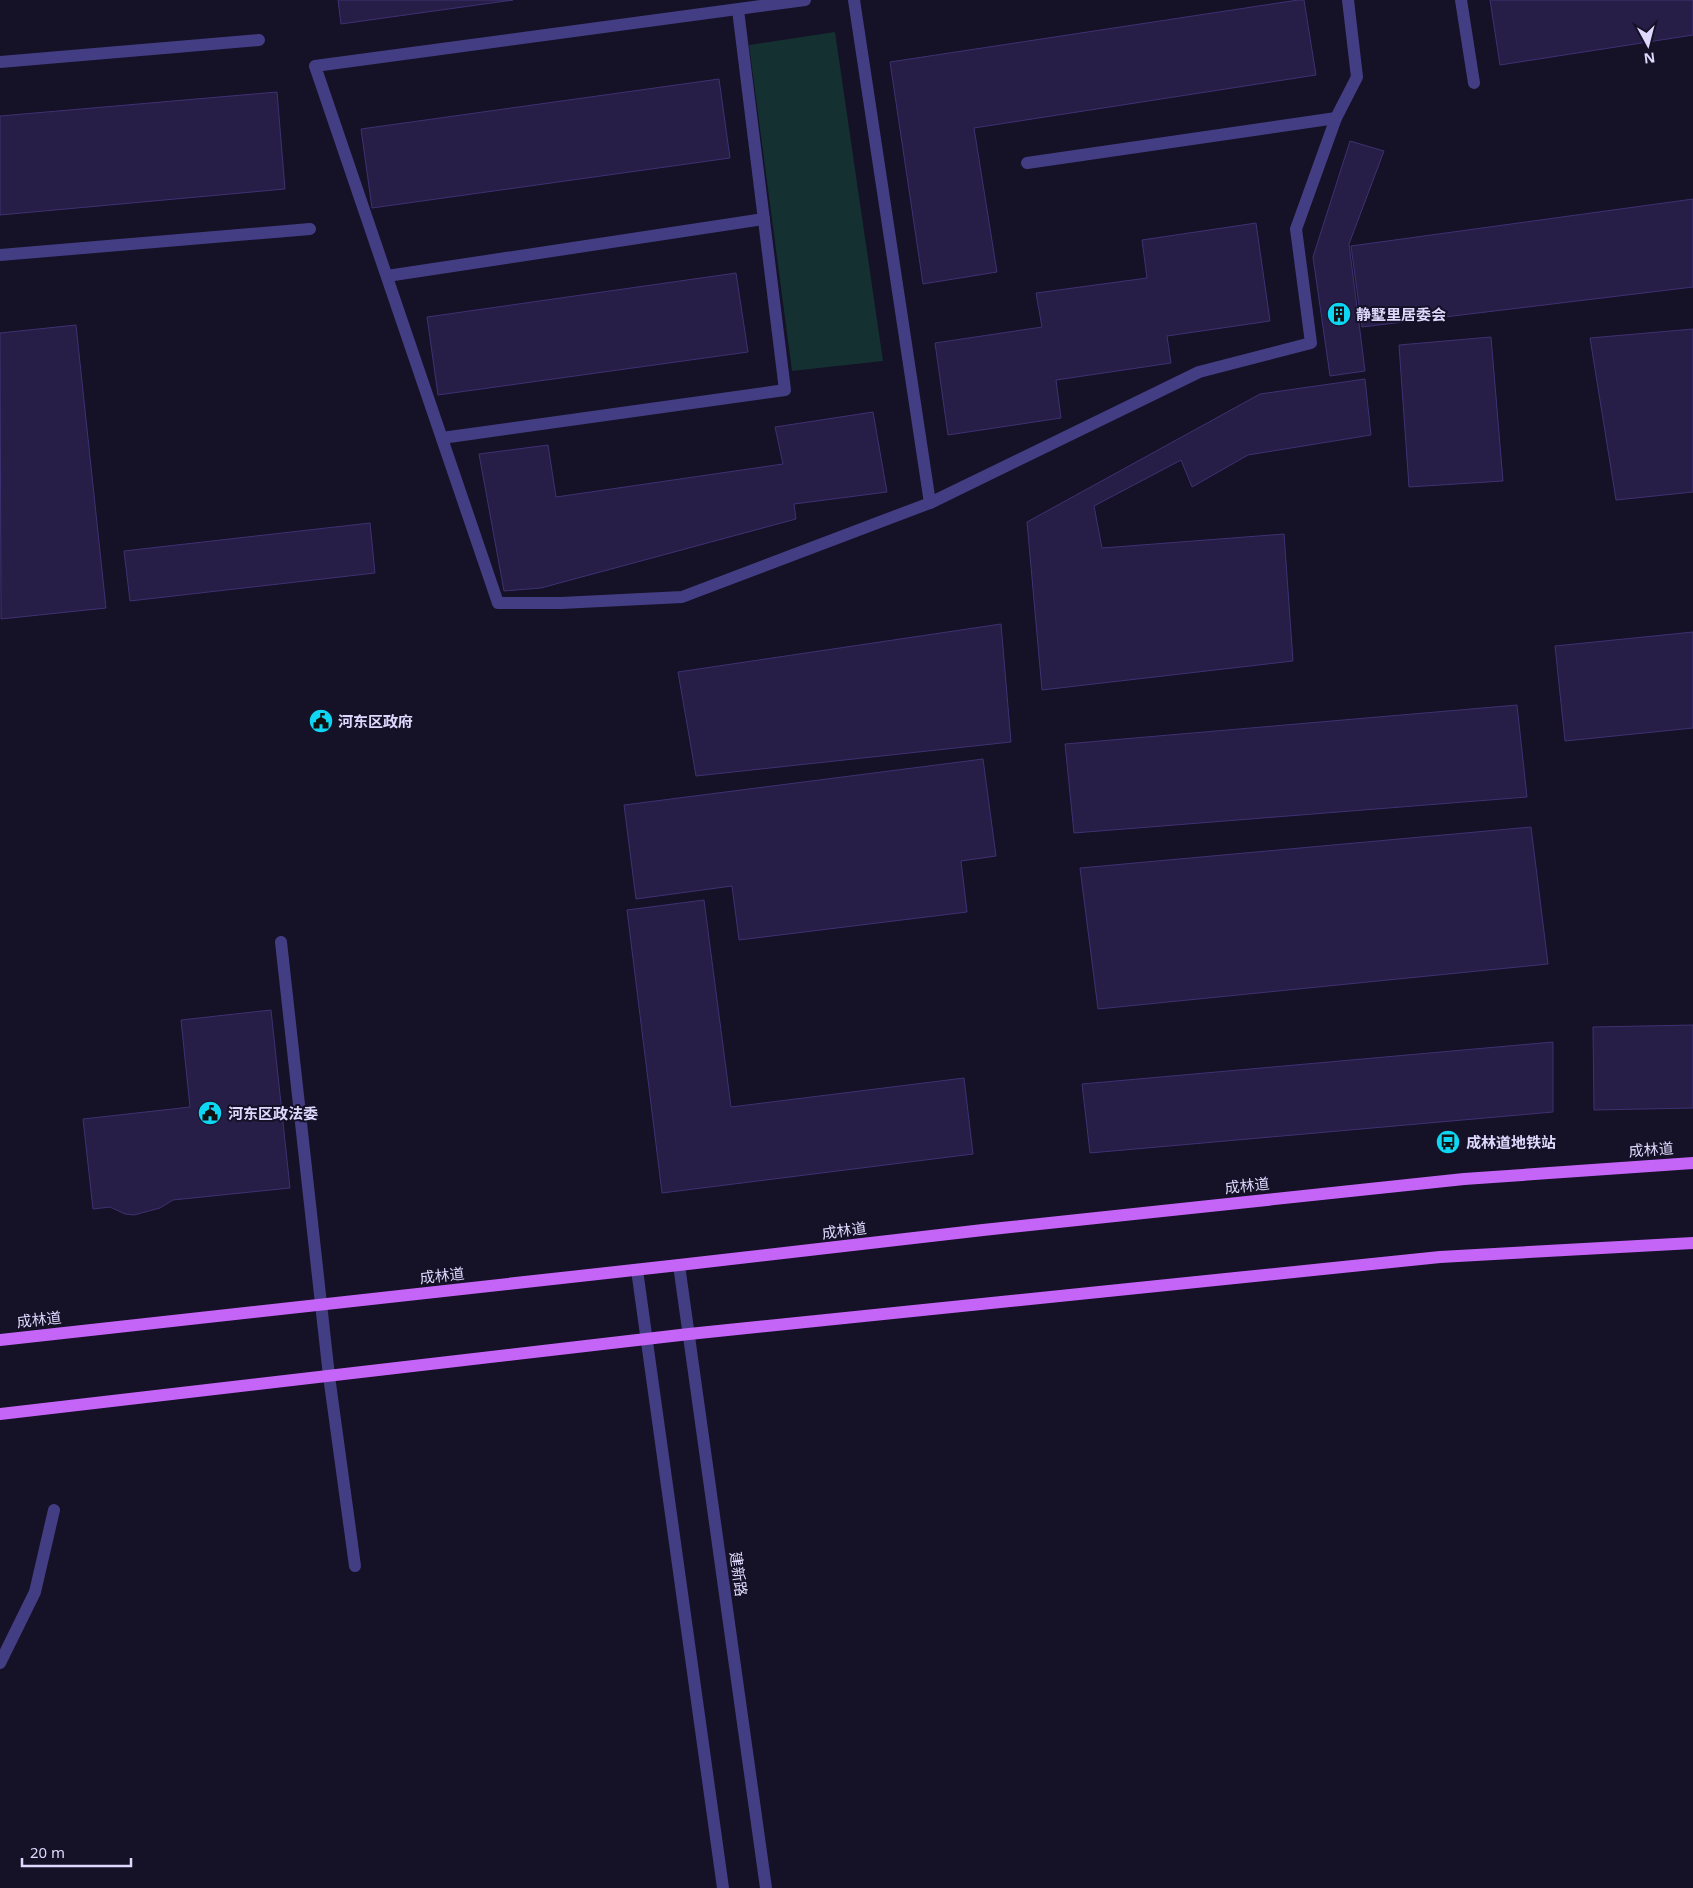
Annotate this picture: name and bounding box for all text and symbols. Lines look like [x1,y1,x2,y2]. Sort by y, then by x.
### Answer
north arrow [1623,20,1673,70]
text: N [1643,48,1656,69]
building icon: 静墅里居委会 [1326,301,1352,327]
place label: 静墅里居委会 [1356,304,1446,324]
public building icon: 河东区政府 [308,708,334,734]
place label: 河东区政府 [338,711,413,731]
public building icon: 河东区政法委 [197,1100,223,1126]
place label: 河东区政法委 [228,1103,318,1123]
bus stop icon: 成林道地铁站 [1435,1129,1461,1155]
place label: 成林道地铁站 [1466,1132,1556,1152]
street label: 成林道 [1628,1137,1674,1161]
street label: 成林道 [1224,1173,1270,1197]
street label: 成林道 [820,1217,868,1243]
street label: 成林道 [419,1263,465,1287]
street label: 成林道 [16,1307,62,1331]
street label: 建新路 [726,1550,752,1598]
scale bar [22,1836,131,1868]
text: 20 m [30,1842,65,1862]

